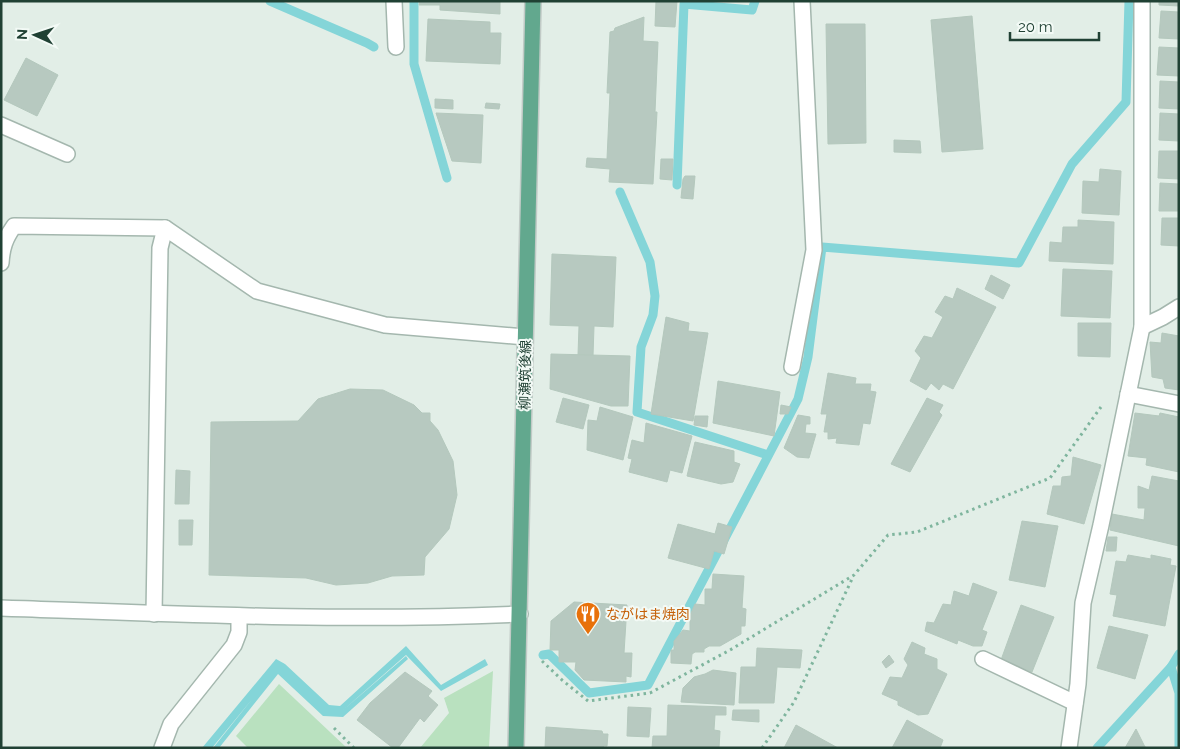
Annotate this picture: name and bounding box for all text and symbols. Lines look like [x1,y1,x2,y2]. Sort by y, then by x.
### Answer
north arrow [10,10,60,60]
scale bar [1010,10,1099,42]
text: 20 m [1018,18,1053,36]
text: N [14,29,30,40]
street label: 柳瀬筑後線 [516,340,534,410]
restaurant icon: ながはま焼肉 [575,601,601,635]
place label: ながはま焼肉 [606,606,690,622]

